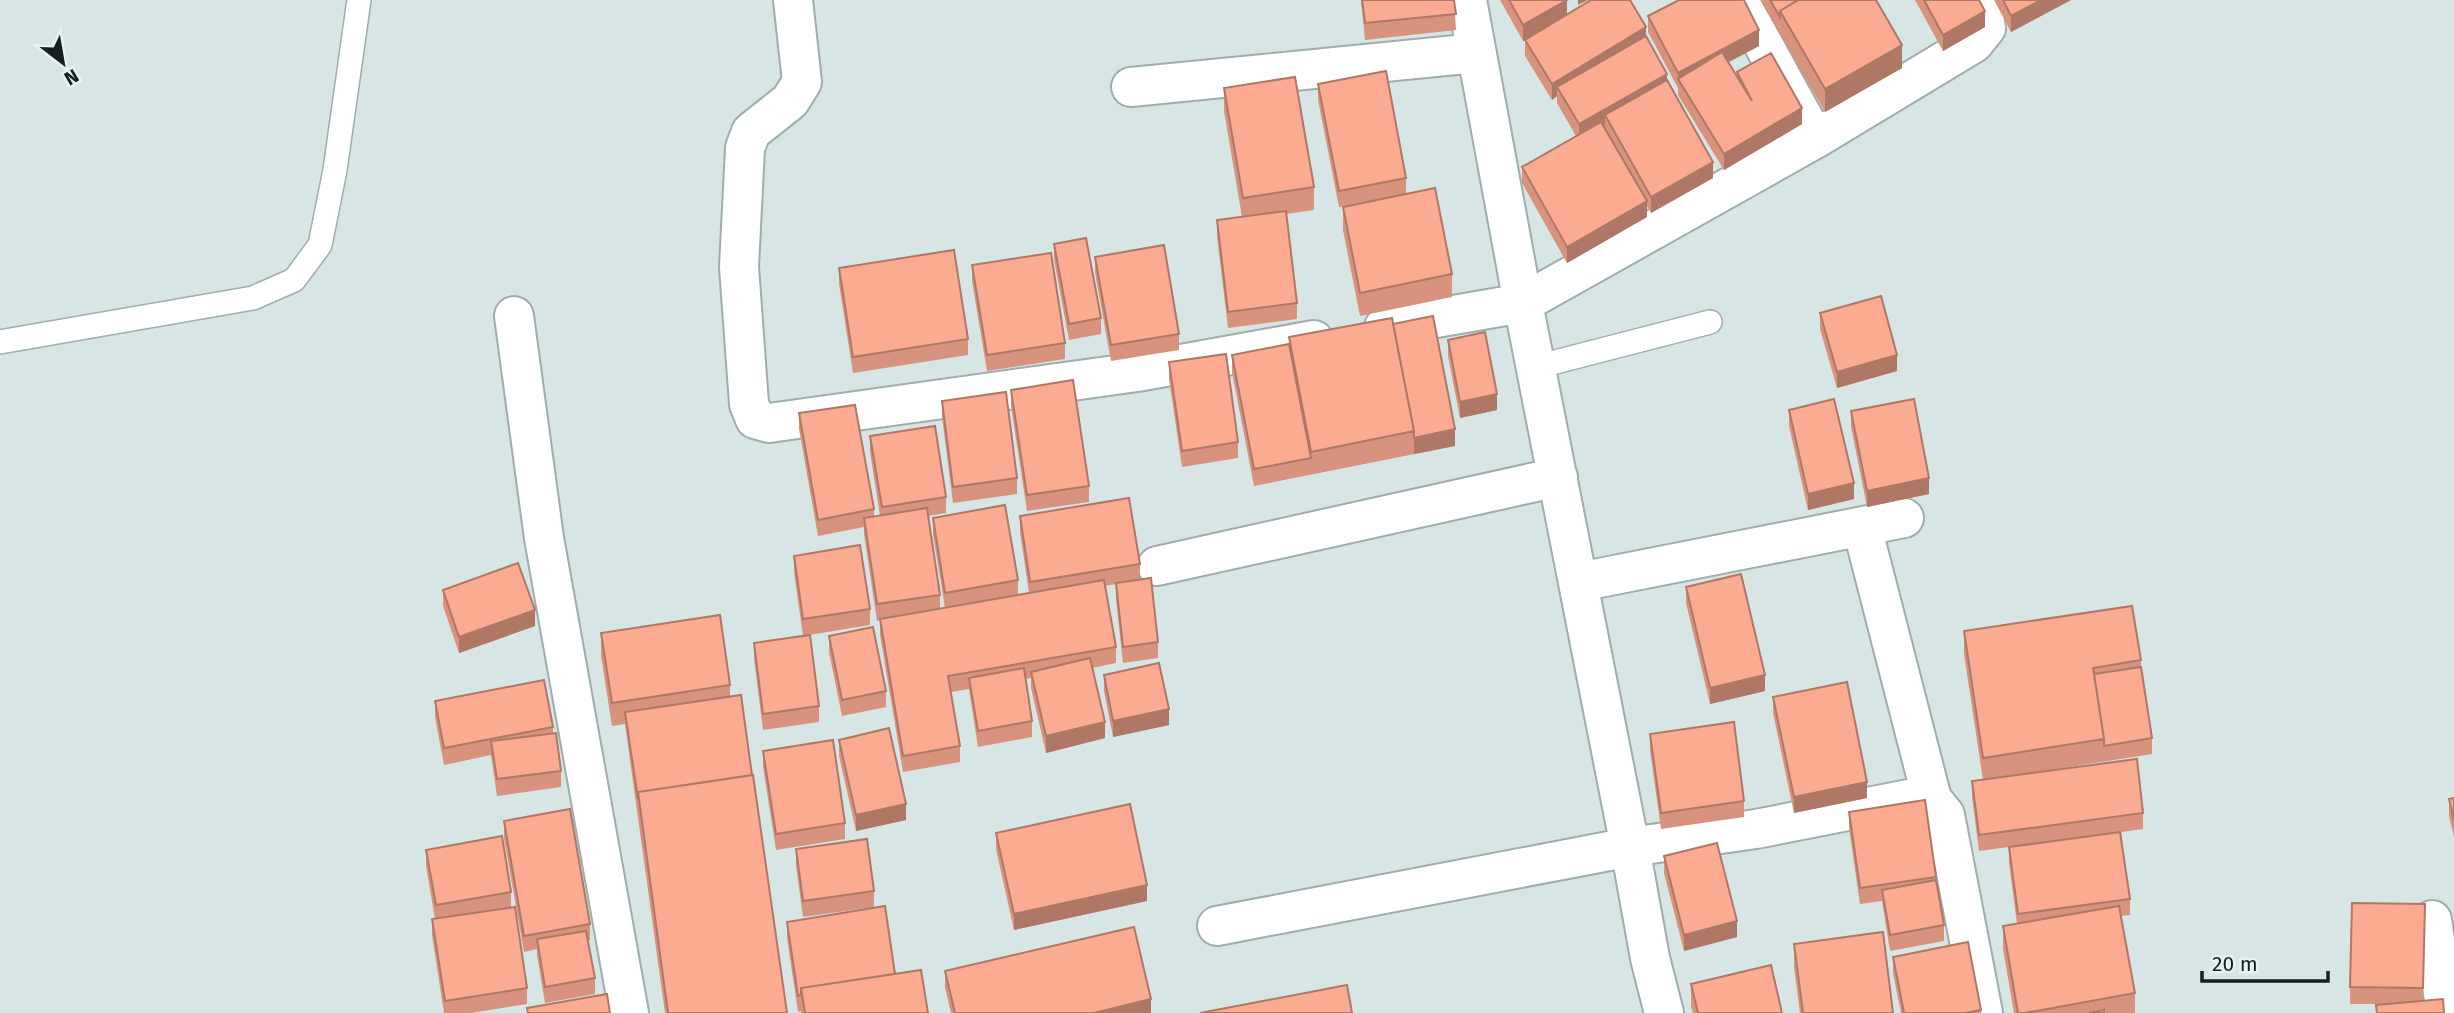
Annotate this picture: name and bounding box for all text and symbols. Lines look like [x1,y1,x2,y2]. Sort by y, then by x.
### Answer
north arrow [28,28,98,98]
text: N [60,64,83,90]
scale bar [2202,940,2328,984]
text: 20 m [2212,951,2258,977]

